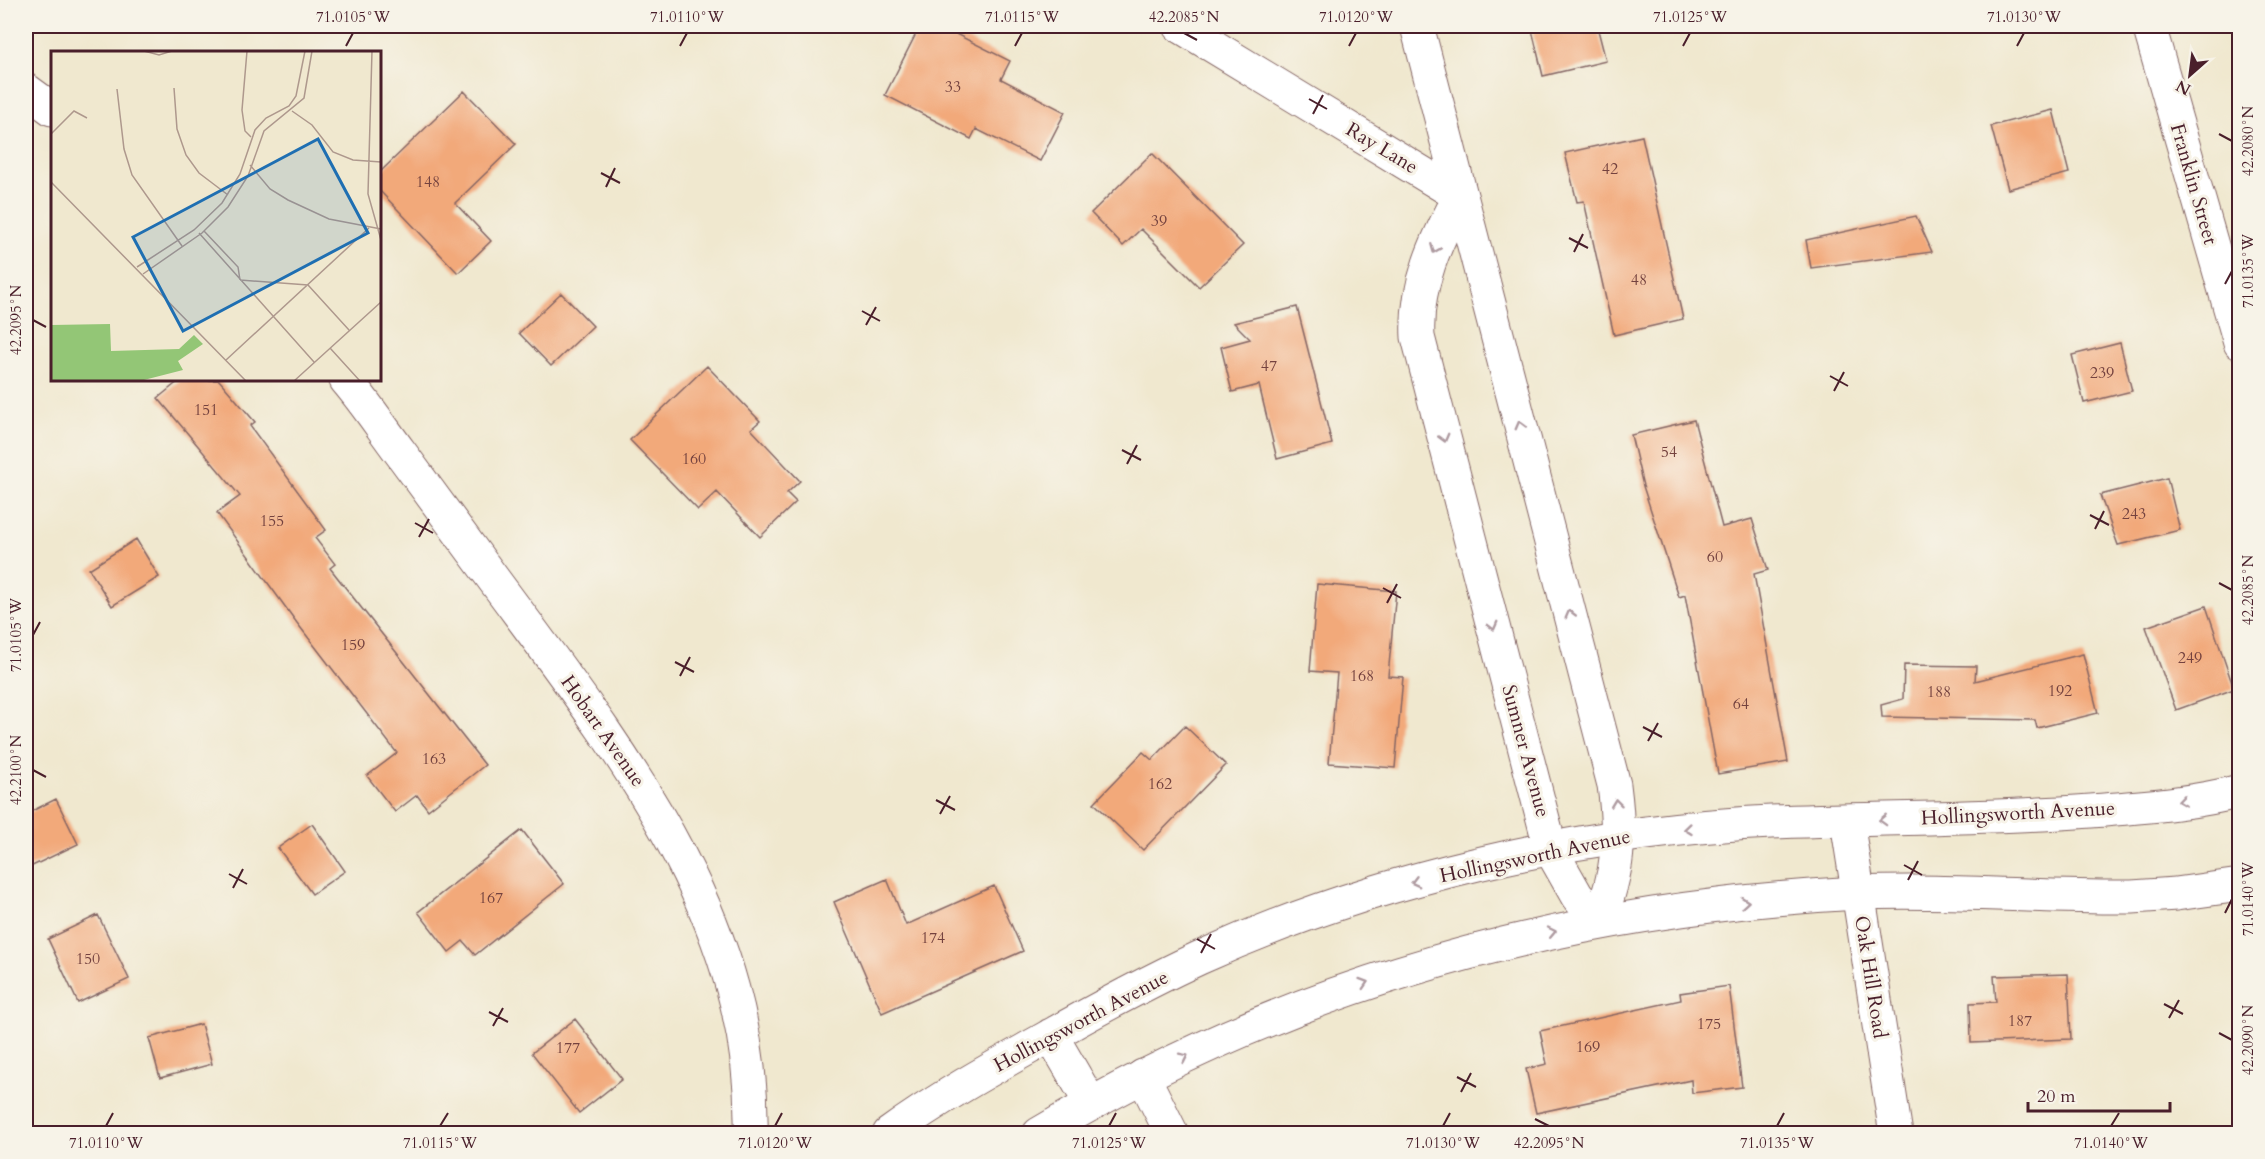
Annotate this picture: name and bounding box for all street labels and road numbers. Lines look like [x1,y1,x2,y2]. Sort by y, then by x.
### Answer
street label: Ray Lane [1341,116,1423,180]
street label: Franklin Street [2164,120,2224,248]
street label: Hobart Avenue [554,670,652,792]
street label: Sumner Avenue [1495,682,1557,820]
street label: Hollingsworth Avenue [1920,794,2116,832]
street label: Hollingsworth Avenue [1437,823,1633,889]
street label: Oak Hill Road [1848,914,1894,1041]
street label: Hollingsworth Avenue [989,963,1173,1079]

